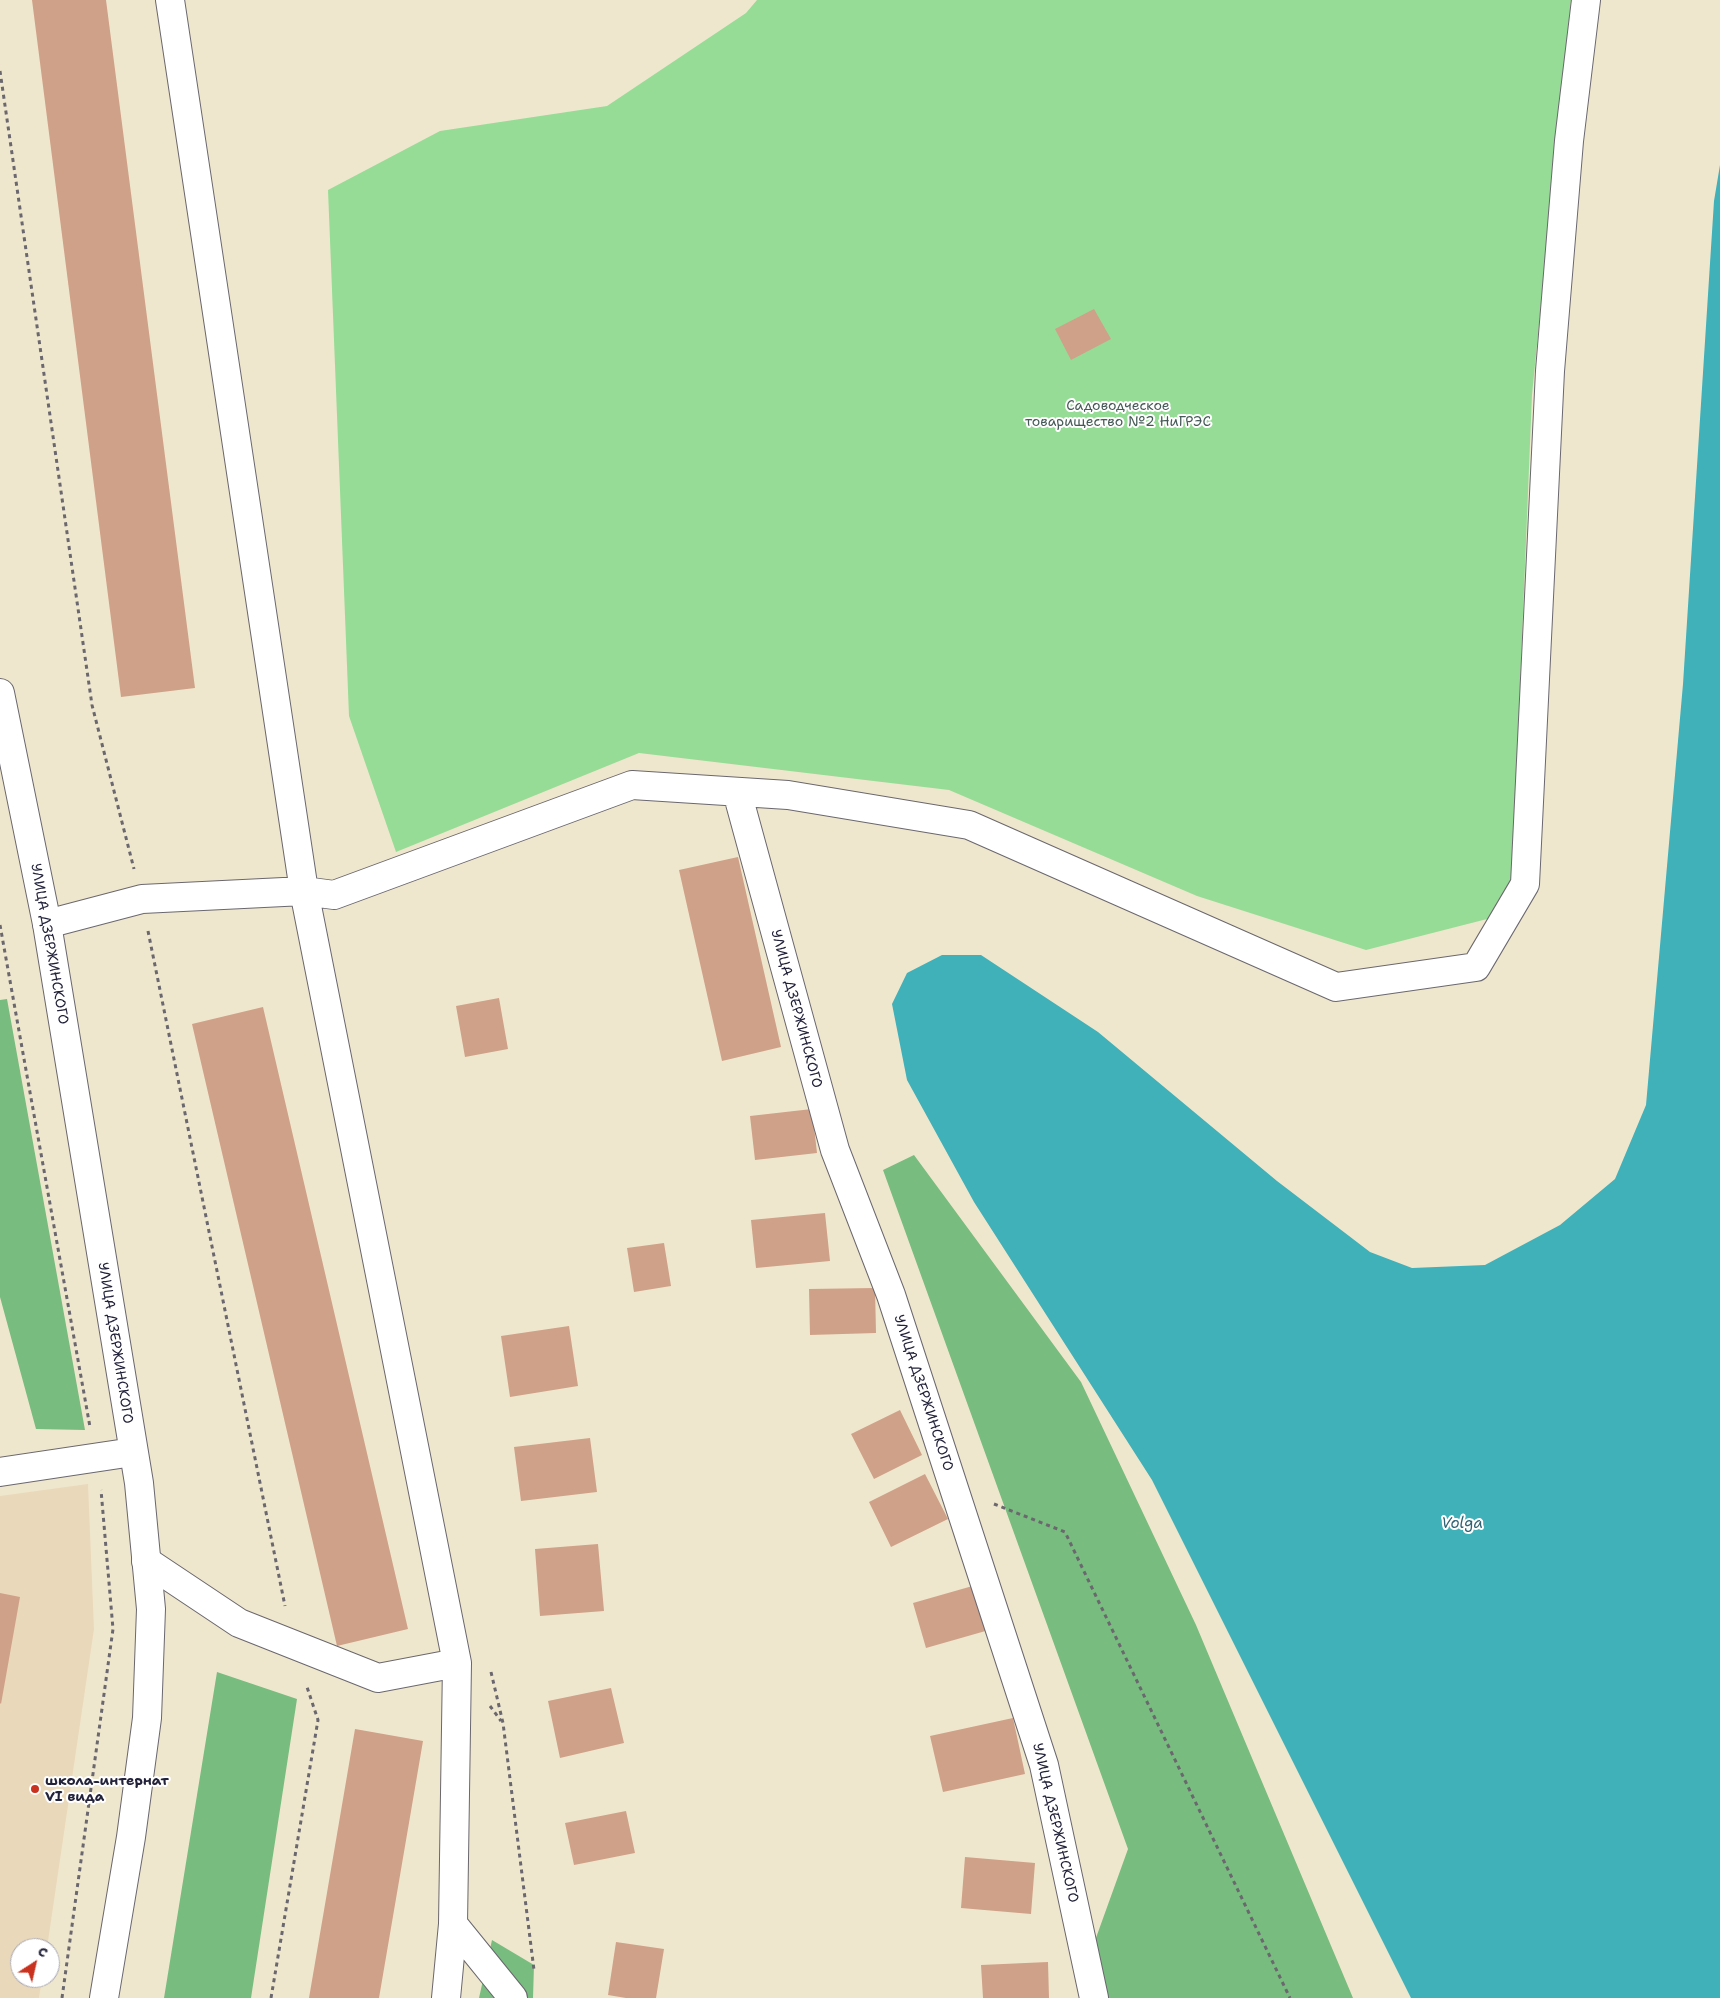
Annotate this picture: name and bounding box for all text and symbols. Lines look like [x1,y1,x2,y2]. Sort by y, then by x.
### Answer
park label: Садоводческое товарищество №2 НиГРЭС [1025,398,1211,431]
street label: УЛИЦА ДЗЕРЖИНСКОГО [27,862,71,1026]
street label: УЛИЦА ДЗЕРЖИНСКОГО [767,928,825,1090]
street label: УЛИЦА ДЗЕРЖИНСКОГО [94,1261,136,1425]
street label: УЛИЦА ДЗЕРЖИНСКОГО [890,1313,956,1473]
water label: Volga [1441,1515,1483,1533]
street label: УЛИЦА ДЗЕРЖИНСКОГО [1028,1742,1082,1904]
place label: школа-интернат VI вида [45,1773,169,1805]
marker: школа-интернат VI вида [29,1783,41,1795]
north arrow [10,1938,60,1988]
text: С [34,1942,52,1961]

